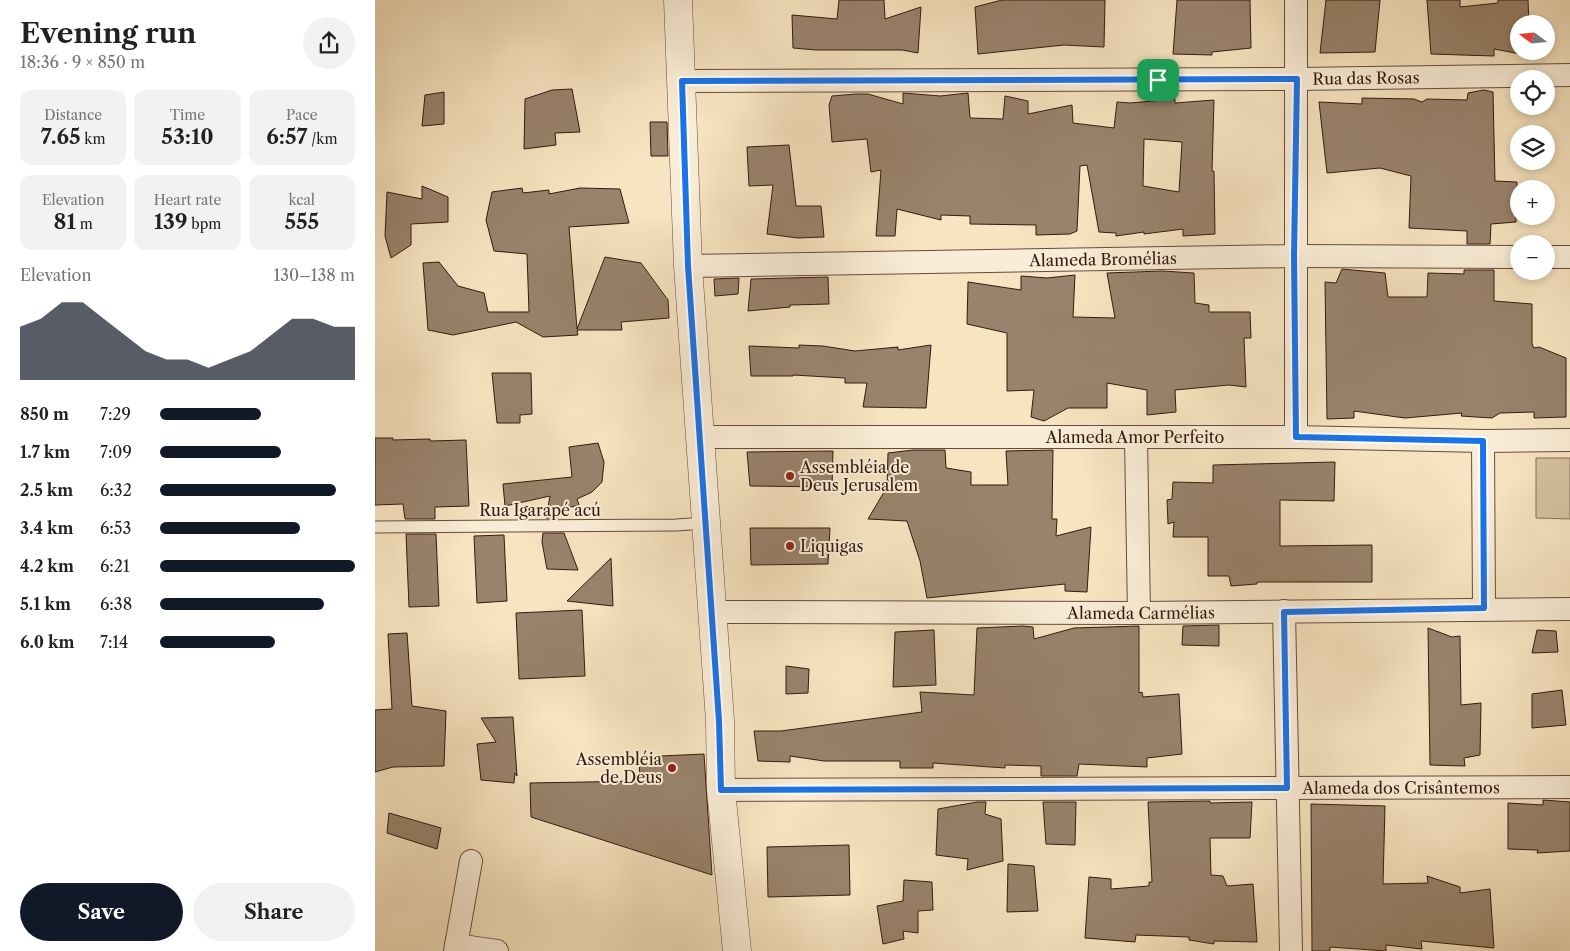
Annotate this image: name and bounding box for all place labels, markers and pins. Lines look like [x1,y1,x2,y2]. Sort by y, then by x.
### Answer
pin [1137,59,1179,101]
place label: Assembléia de Deus Jerusalem [799,457,918,495]
marker: Assembléia de Deus Jerusalem [784,470,796,482]
place label: Liquigas [800,536,864,556]
marker: Liquigas [784,540,796,552]
place label: Assembléia de Deus [575,749,663,787]
marker: Assembléia de Deus [666,762,678,774]

